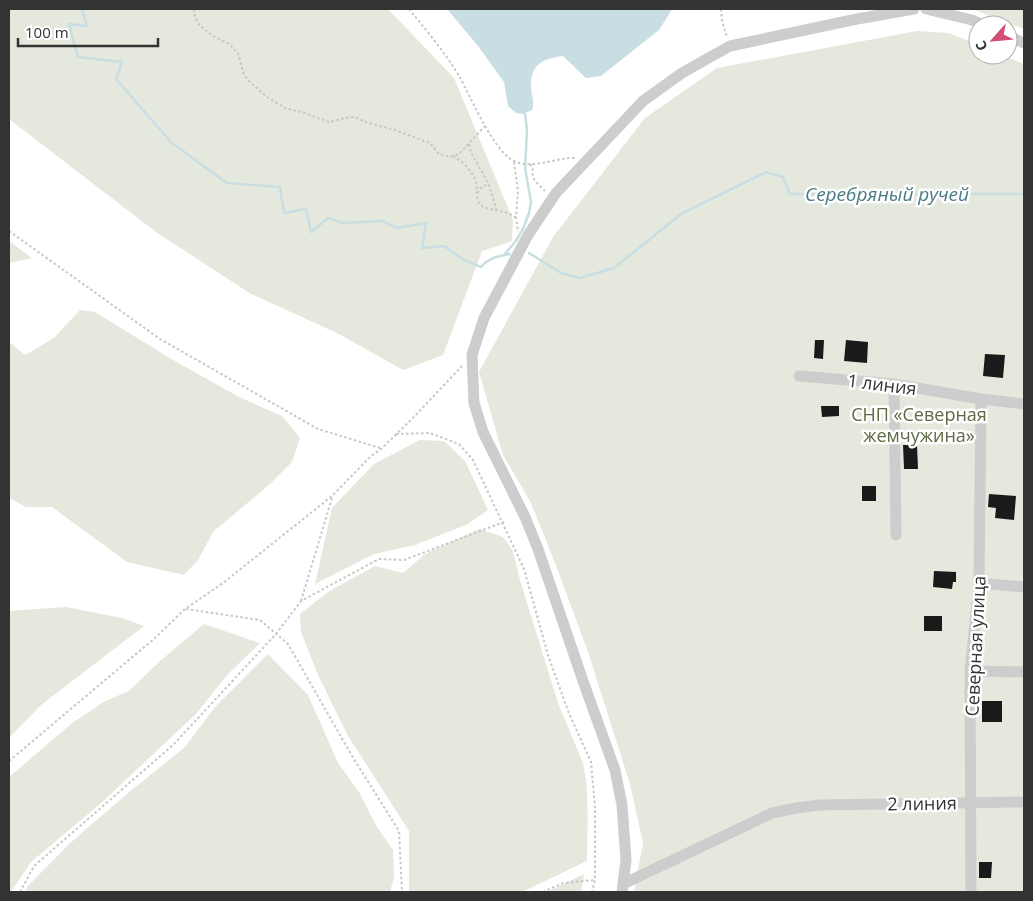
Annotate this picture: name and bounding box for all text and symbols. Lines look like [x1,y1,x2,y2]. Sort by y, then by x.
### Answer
scale bar [18,15,158,47]
north arrow [968,15,1018,65]
text: 100 m [25,22,69,42]
text: С [970,38,991,54]
water label: Серебряный ручей [805,181,969,207]
street label: 1 линия [846,368,918,400]
park label: СНП «Северная жемчужина» [851,402,987,447]
street label: Северная улица [959,575,991,717]
street label: 2 линия [887,790,957,816]

